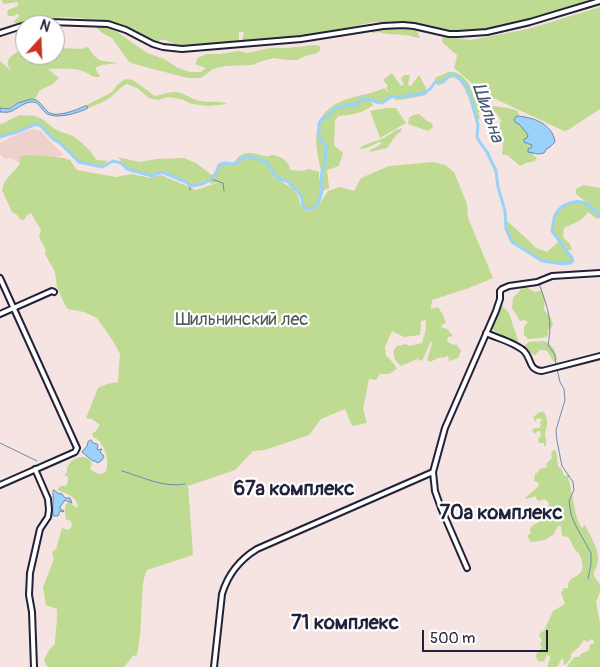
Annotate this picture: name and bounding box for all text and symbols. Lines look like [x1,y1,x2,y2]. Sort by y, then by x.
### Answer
north arrow [15,15,65,65]
text: N [38,17,52,36]
water label: Шильна [466,80,508,146]
park label: Шильнинский лес [176,309,308,331]
district label: 67а комплекс [234,478,354,502]
district label: 70а комплекс [439,502,563,526]
district label: 71 комплекс [291,612,399,636]
scale bar [425,620,551,652]
text: 500 m [430,629,475,648]

